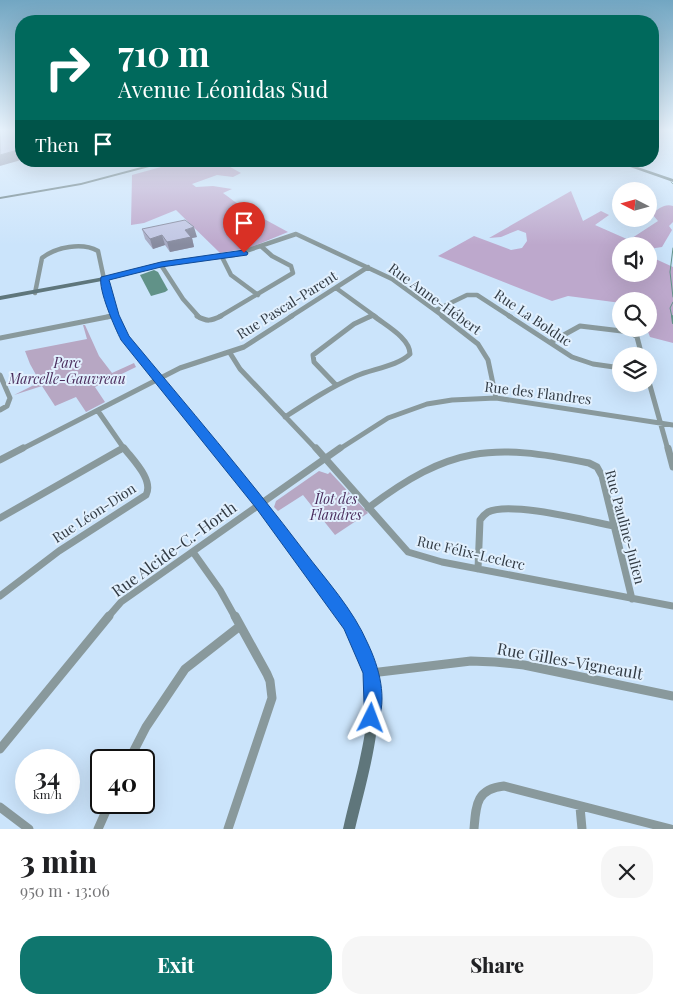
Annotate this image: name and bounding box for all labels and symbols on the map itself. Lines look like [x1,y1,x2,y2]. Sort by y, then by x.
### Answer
north arrow [612,182,658,228]
pin [223,202,265,253]
street label: Rue Anne-Hébert [385,258,486,339]
street label: Rue Pascal-Parent [233,265,342,343]
street label: Rue La Bolduc [491,285,576,351]
park label: Parc Marcelle-Gauvreau [7,353,126,388]
street label: Rue des Flandres [484,377,593,408]
street label: Rue Pauline-Julien [601,468,650,587]
street label: Rue Léon-Dion [48,478,140,547]
park label: Îlot des Flandres [309,489,363,524]
street label: Rue Alcide-C.-Horth [107,496,241,601]
street label: Rue Félix-Leclerc [415,531,527,574]
street label: Rue Gilles-Vigneault [495,637,645,684]
position arrow [344,691,396,743]
speed limit sign: 40 [90,749,155,814]

